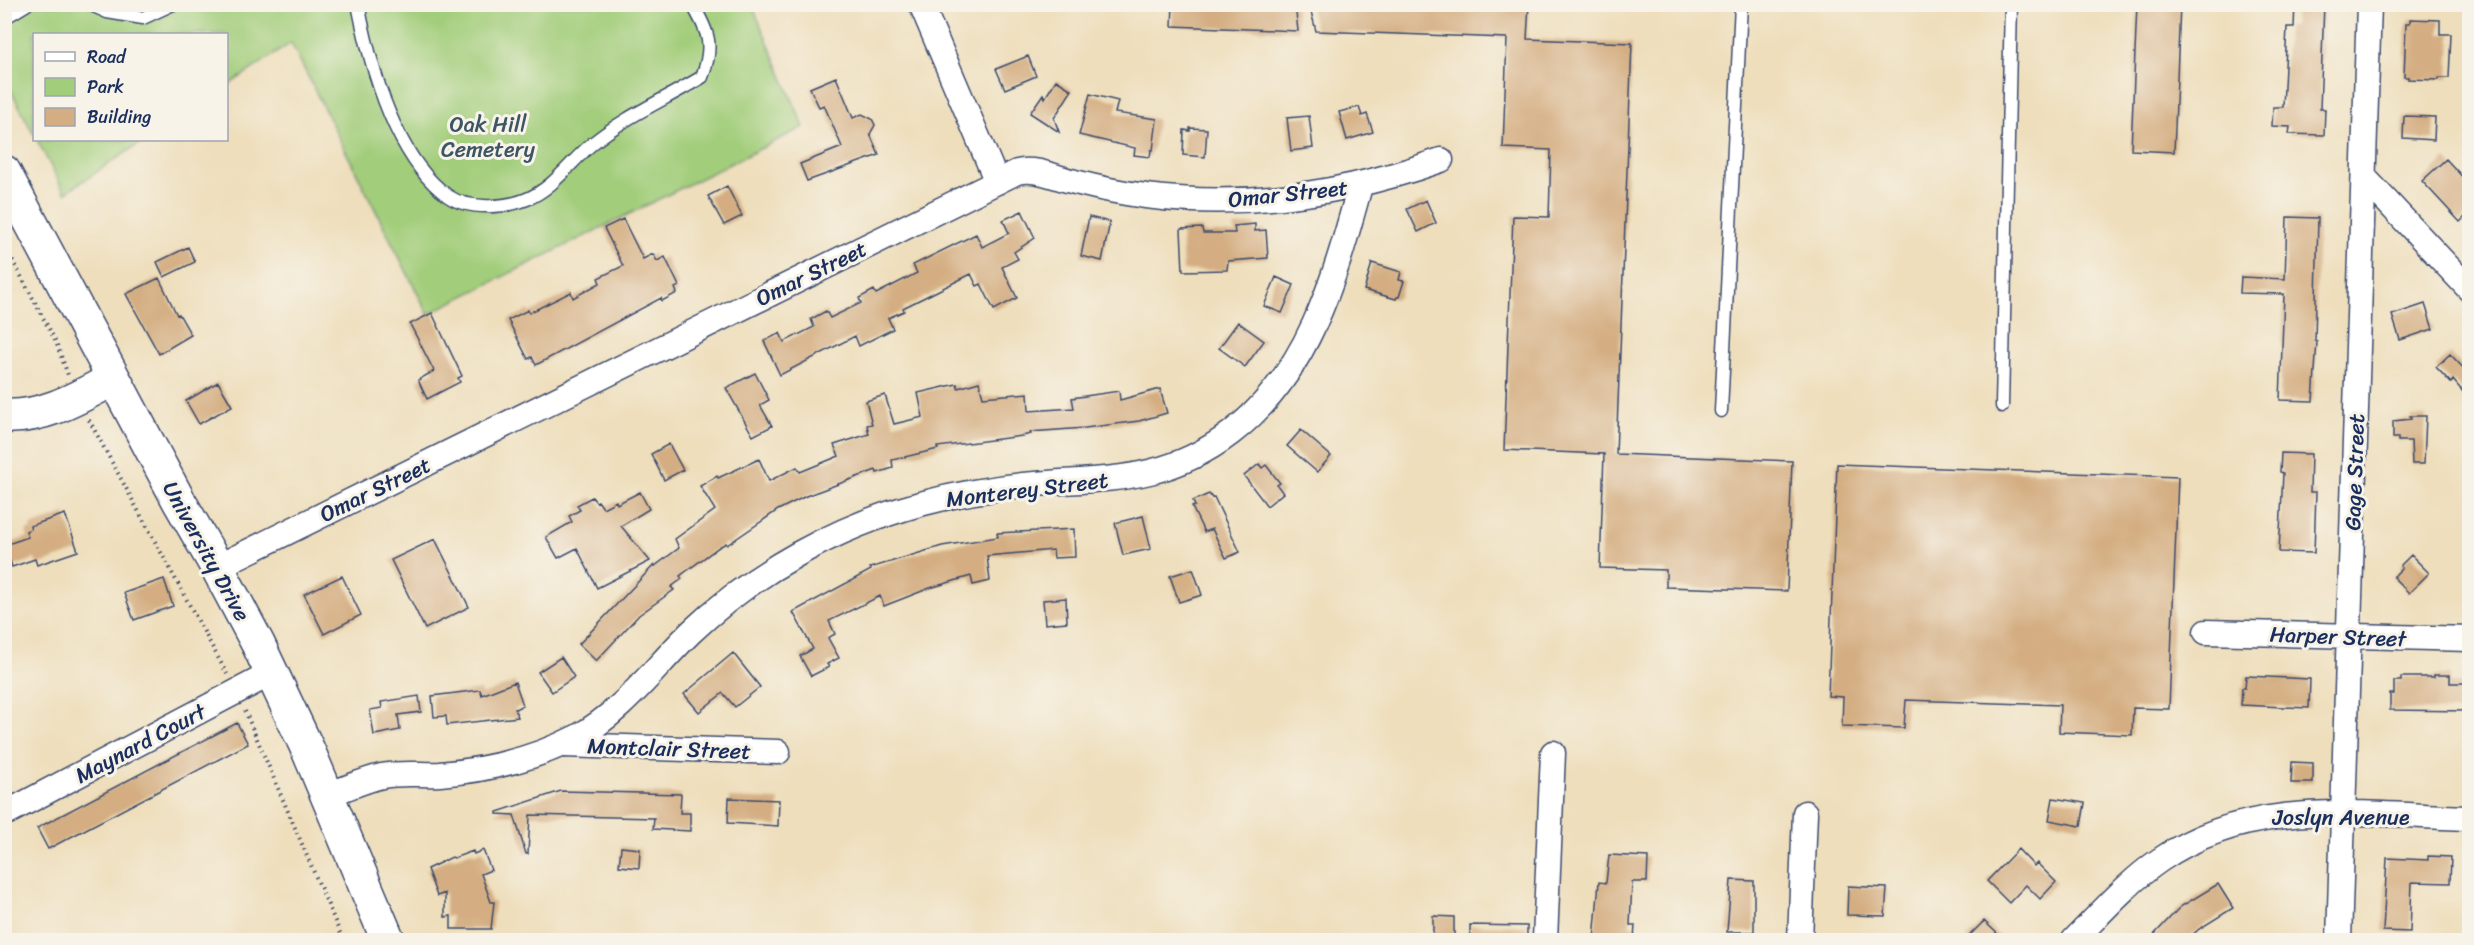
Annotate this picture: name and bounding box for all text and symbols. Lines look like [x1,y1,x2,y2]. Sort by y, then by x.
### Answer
legend [33,33,228,141]
text: Road [87,41,127,73]
text: Park [87,71,124,103]
text: Building [87,101,151,133]
park label: Oak Hill Cemetery [441,105,536,169]
street label: Omar Street [1226,168,1350,219]
street label: Omar Street [749,229,874,317]
street label: Gage Street [2333,413,2376,531]
street label: Omar Street [313,445,438,533]
street label: Monterey Street [944,460,1111,519]
street label: University Drive [152,474,261,629]
street label: Harper Street [2269,615,2408,658]
street label: Maynard Court [68,692,214,794]
street label: Montclair Street [587,726,752,771]
street label: Joslyn Avenue [2271,798,2410,837]

